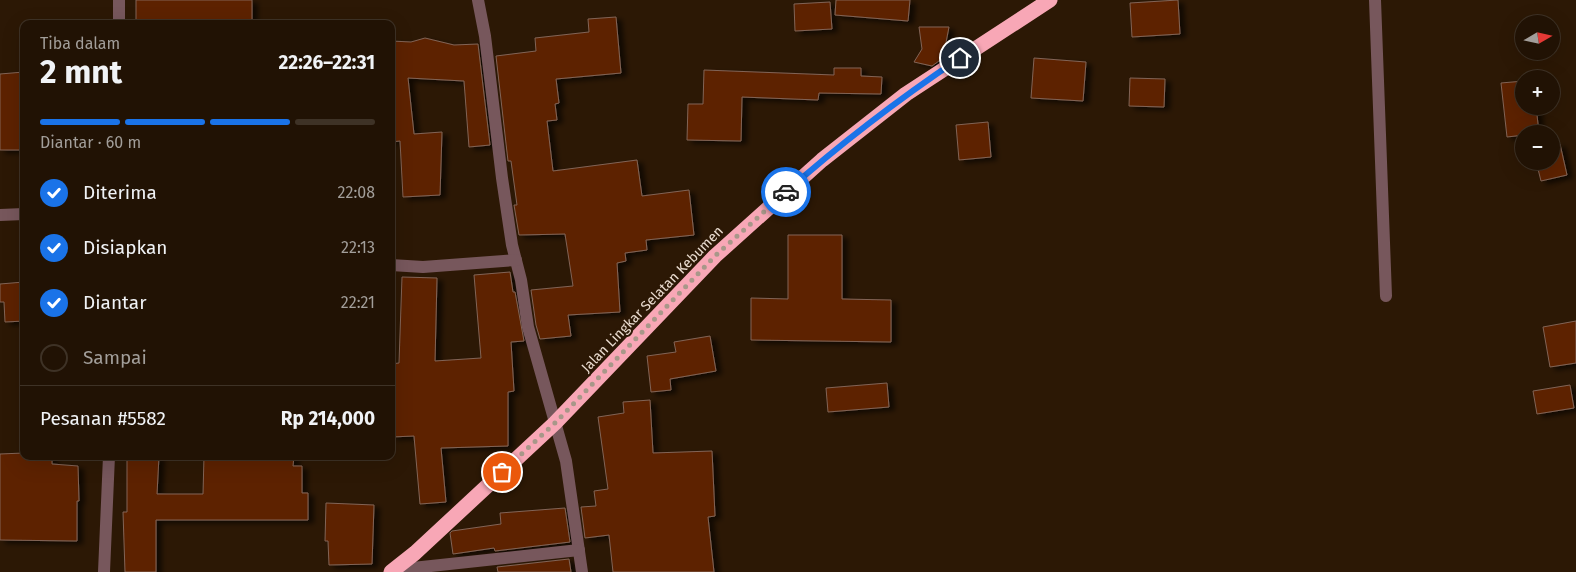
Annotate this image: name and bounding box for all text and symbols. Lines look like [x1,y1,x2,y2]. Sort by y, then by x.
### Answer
north arrow [1515,15,1560,60]
map controls [1515,15,1560,170]
text: Tiba dalam [40,34,120,53]
pin [939,37,981,79]
icon: home [946,44,974,72]
text: 22:26–22:31 [278,51,375,74]
text: 2 mnt [40,53,122,91]
button: + [1515,70,1560,115]
button: − [1515,125,1560,170]
text: Diantar · 60 m [40,133,141,152]
courier [761,167,811,217]
icon: car [772,178,800,206]
icon: check [40,179,68,207]
text: Diterima [83,181,157,204]
text: 22:08 [338,183,375,202]
street label: Jalan Lingkar Selatan Kebumen [578,223,727,376]
icon: check [40,234,68,262]
text: Disiapkan [83,236,167,259]
text: 22:13 [341,238,375,257]
icon: check [40,289,68,317]
text: Diantar [83,291,146,314]
text: 22:21 [341,293,375,312]
text: Sampai [83,346,147,369]
text: Pesanan #5582 [40,407,166,430]
text: Rp 214,000 [281,407,375,430]
pin [481,451,523,493]
icon: bag [488,458,516,486]

